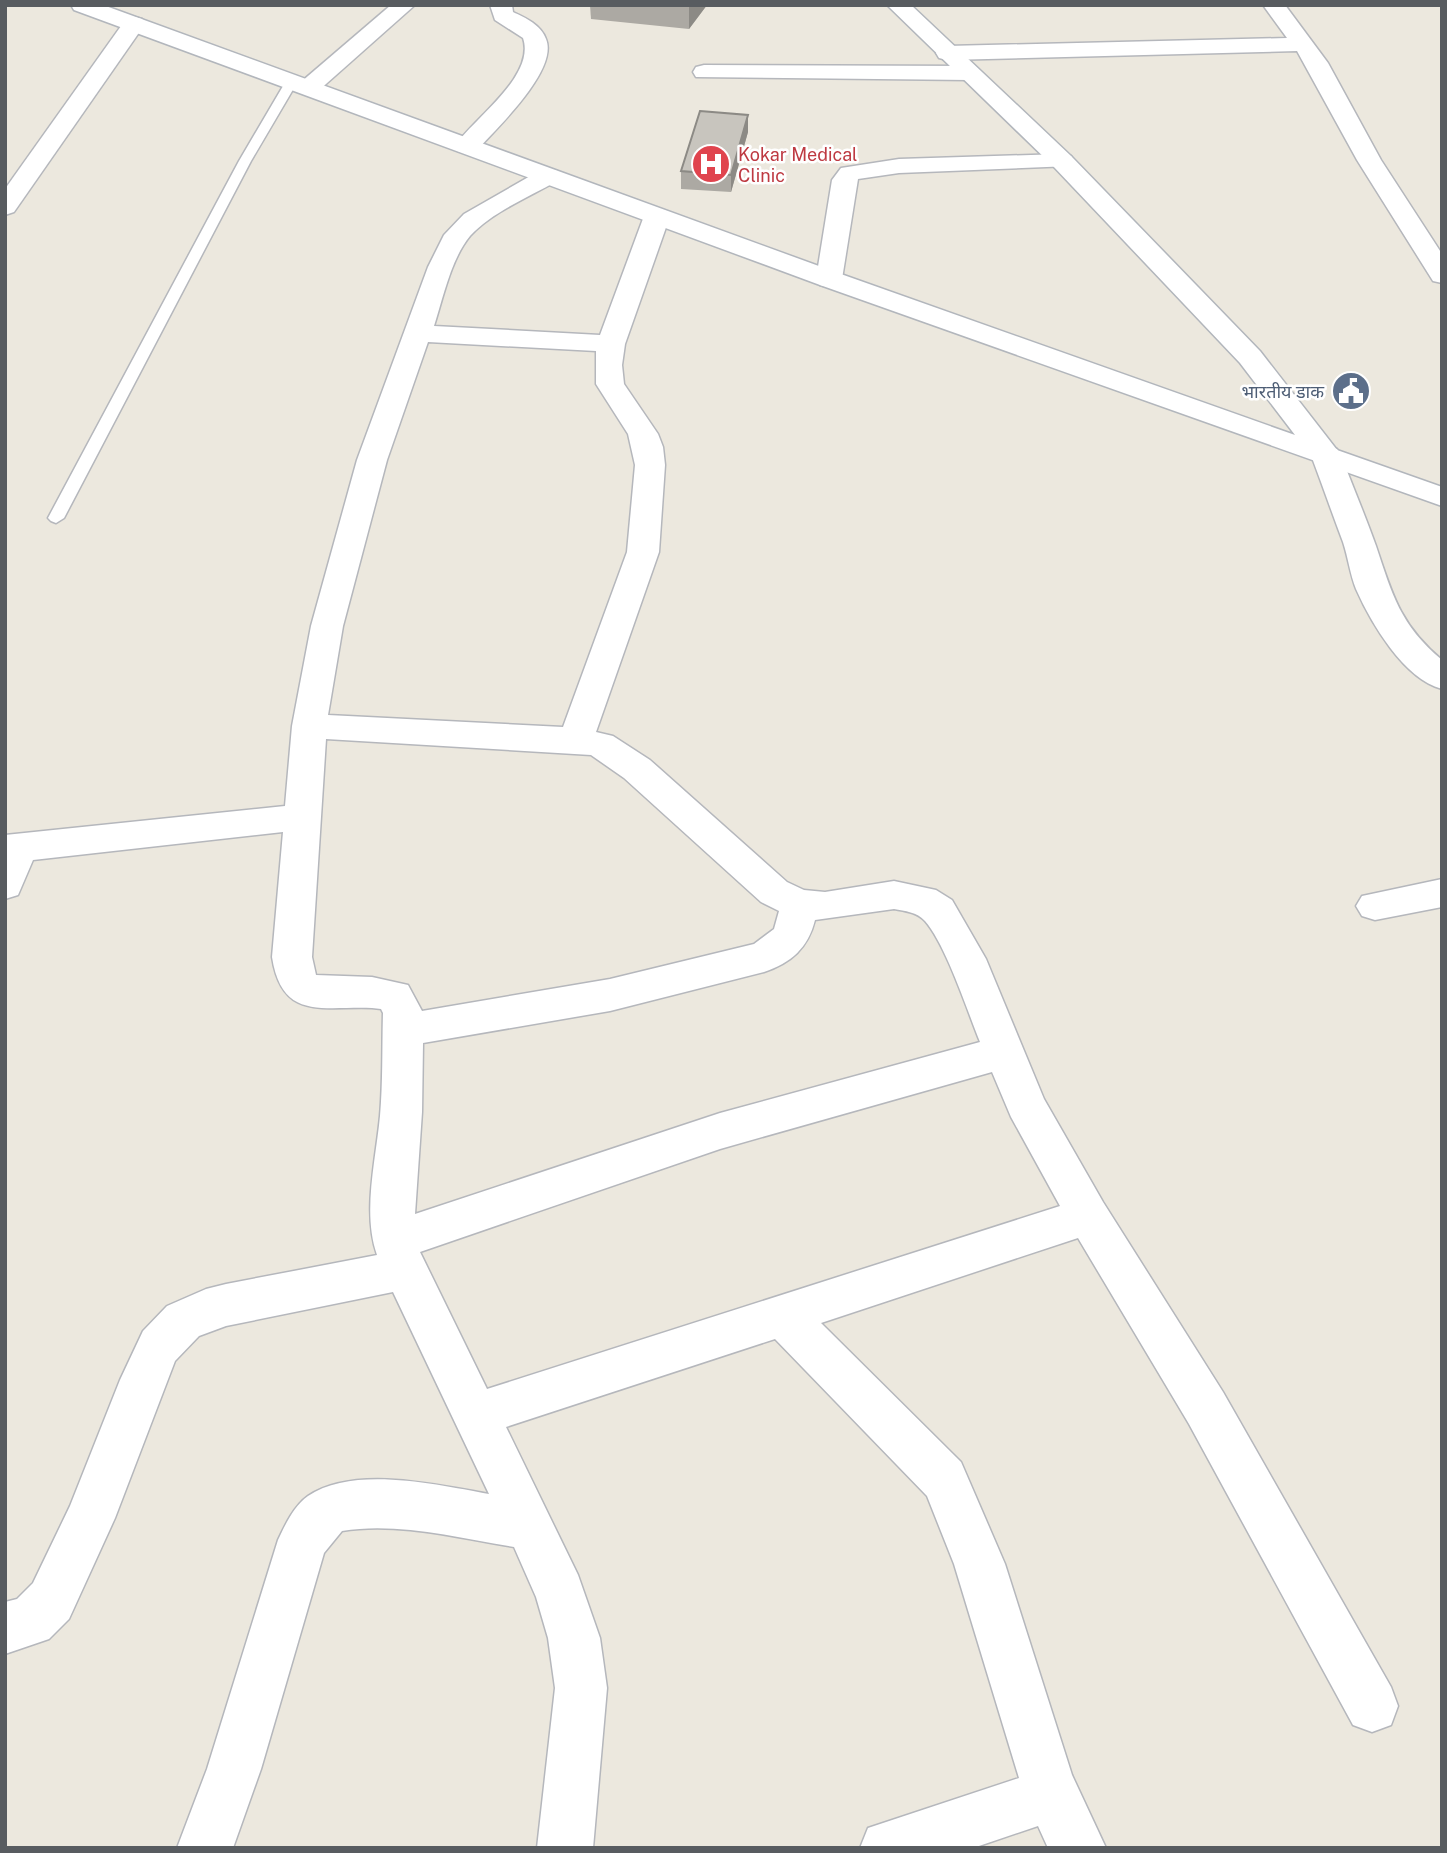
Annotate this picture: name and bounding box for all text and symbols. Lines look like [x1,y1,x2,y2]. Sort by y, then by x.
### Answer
hospital icon: Kokar Medical Clinic [690,143,732,185]
place label: Kokar Medical Clinic [738,144,858,186]
public building icon: भारतीय डाक [1330,370,1372,412]
place label: भारतीय डाक [1241,381,1325,402]

